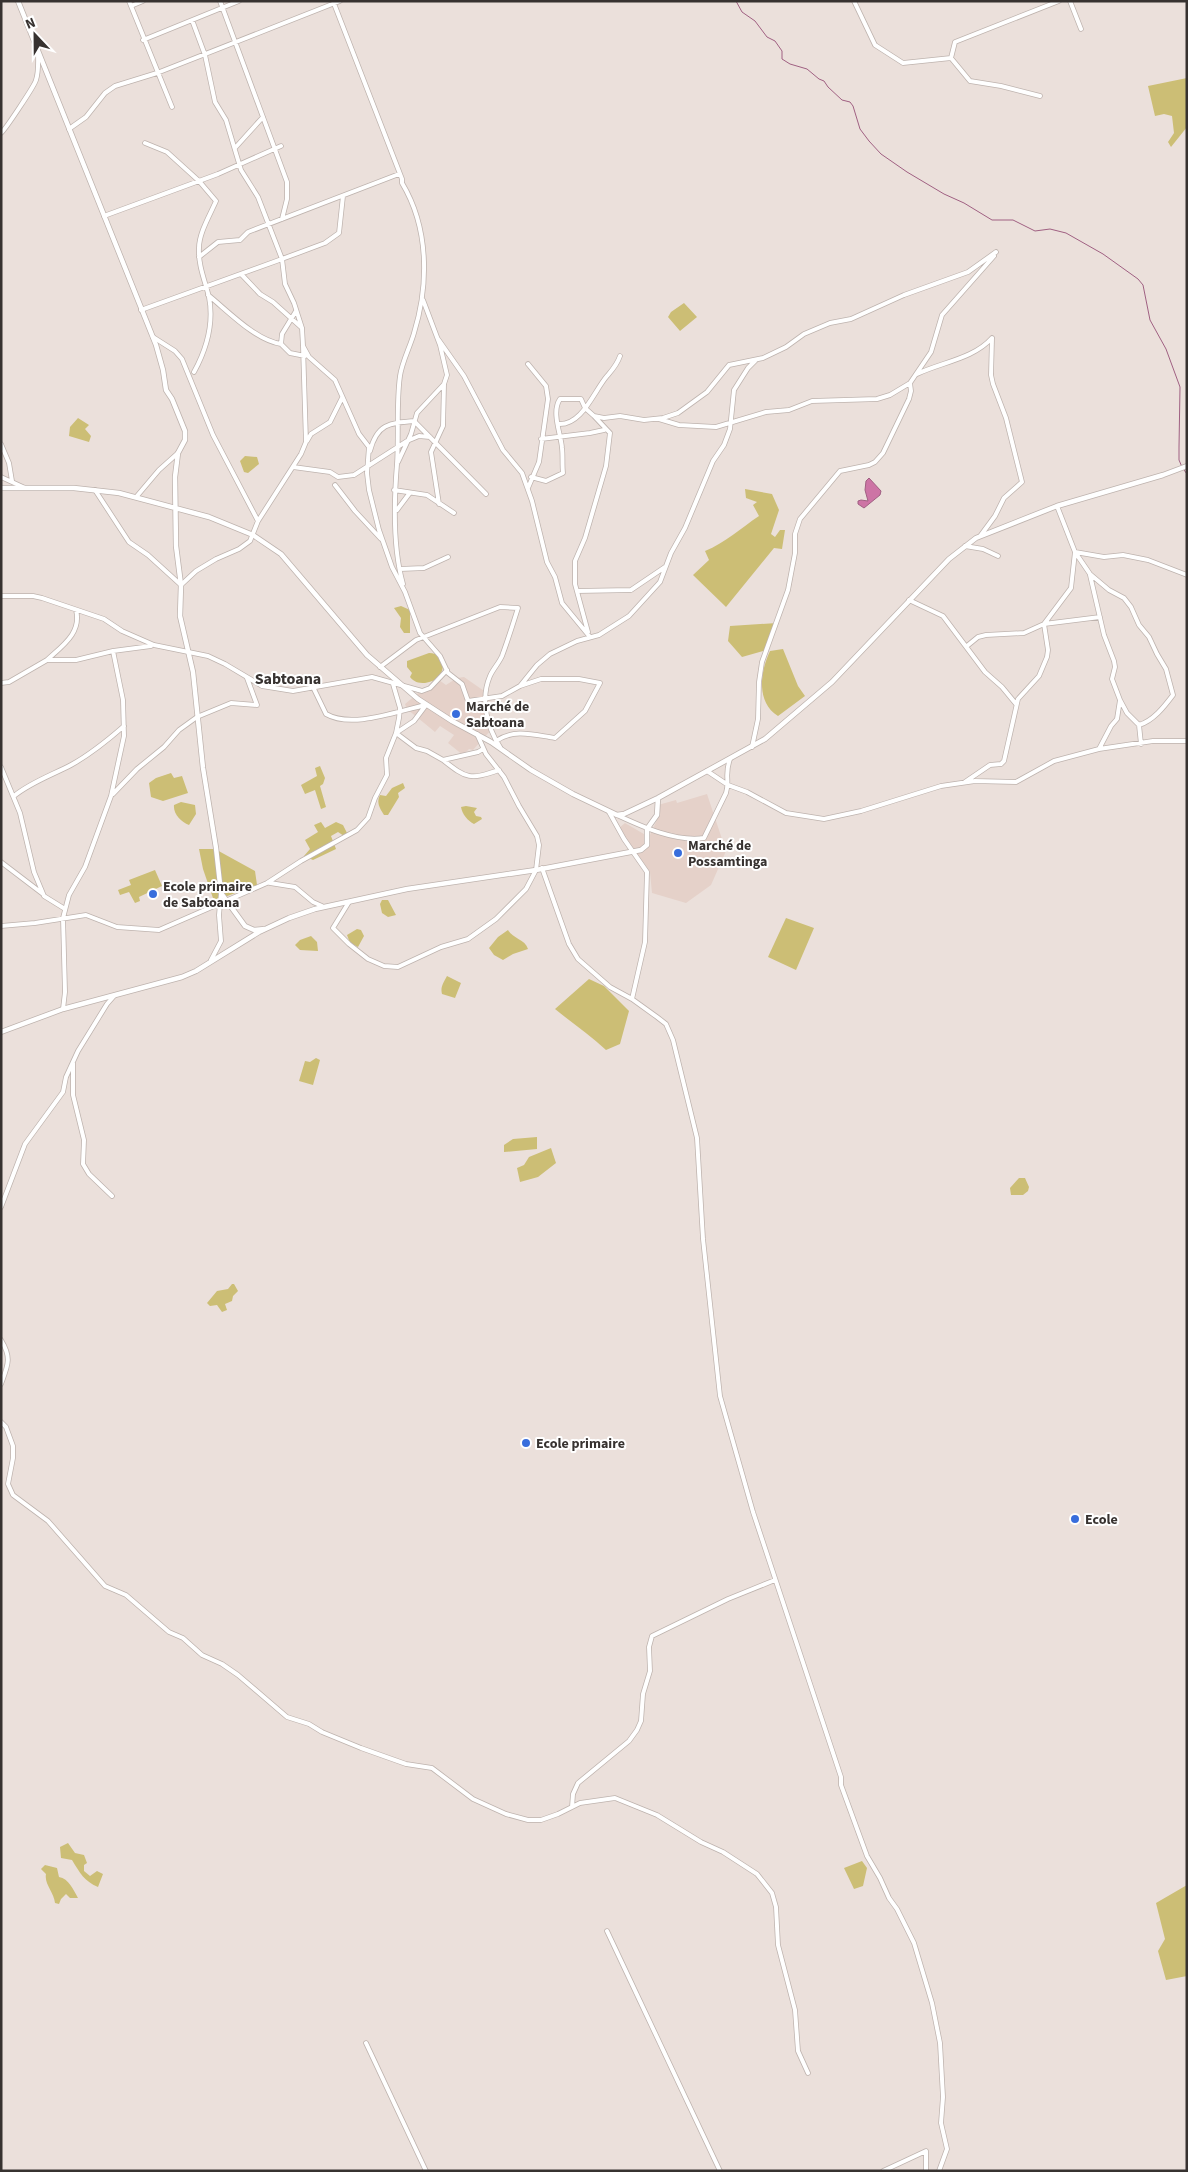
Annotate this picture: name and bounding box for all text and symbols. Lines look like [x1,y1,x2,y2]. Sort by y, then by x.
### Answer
north arrow [10,10,60,60]
text: N [22,13,39,35]
district label: Sabtoana [255,668,321,690]
place label: Marché de Sabtoana [466,697,529,733]
marker: Marché de Sabtoana [450,708,462,720]
place label: Marché de Possamtinga [688,836,767,872]
marker: Marché de Possamtinga [672,847,684,859]
place label: Ecole primaire de Sabtoana [163,877,252,913]
marker: Ecole primaire de Sabtoana [147,888,159,900]
place label: Ecole primaire [536,1434,625,1454]
marker: Ecole primaire [520,1437,532,1449]
place label: Ecole [1085,1510,1118,1530]
marker: Ecole [1069,1513,1081,1525]

